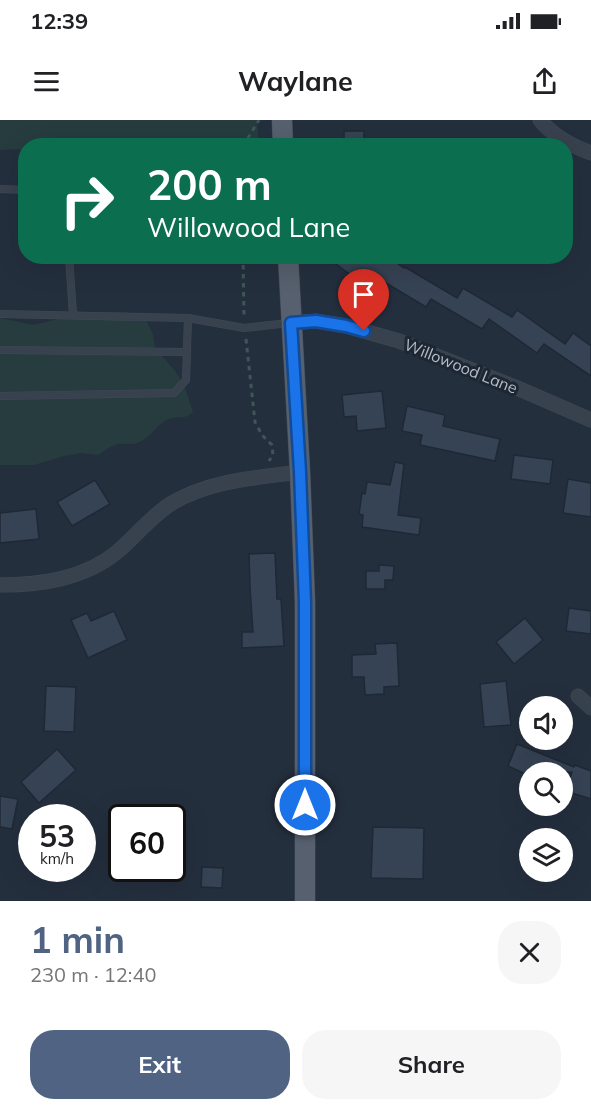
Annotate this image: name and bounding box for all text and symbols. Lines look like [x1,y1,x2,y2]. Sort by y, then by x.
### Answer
text: 12:39 [30,7,88,35]
text: Waylane [238,64,353,98]
icon: menu [30,65,63,98]
icon: share [528,65,561,98]
text: 200 m [147,158,272,211]
icon: right [48,162,126,240]
text: Willowood Lane [147,210,350,244]
pin [338,269,389,331]
icon: arrive [347,278,380,311]
street label: Willowood Lane [401,334,521,398]
map controls [519,696,573,882]
button: sound [519,696,573,750]
button: search [519,762,573,816]
position arrow [273,773,337,837]
speed limit sign: 60 [108,804,186,882]
text: 53 [39,817,75,855]
button: layers [519,828,573,882]
text: km/h [40,849,74,868]
text: 1 min [30,917,125,962]
button: close [498,921,561,984]
text: 230 m · 12:40 [30,962,156,987]
button: Exit [30,1030,290,1099]
button: Share [302,1030,561,1099]

